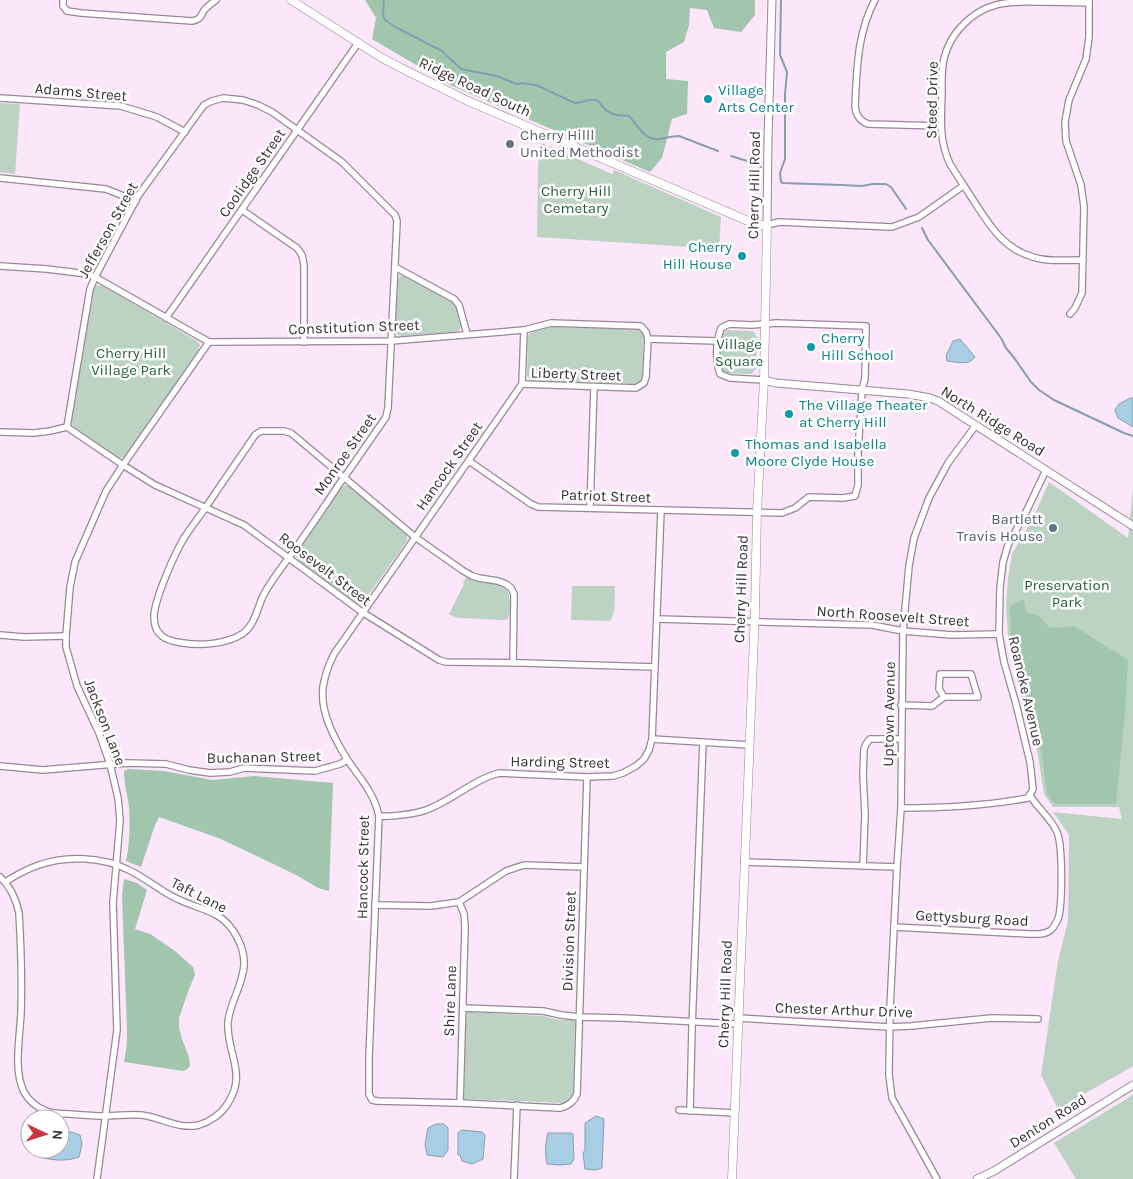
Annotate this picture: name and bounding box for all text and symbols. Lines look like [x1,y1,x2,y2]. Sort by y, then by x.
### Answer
street label: Ridge Road South [416,53,534,121]
street label: Steed Drive [922,61,942,139]
street label: Adams Street [34,79,128,105]
place label: Village Arts Center [718,81,794,116]
marker: Village Arts Center [702,93,714,105]
street label: Coolidge Street [215,125,289,221]
place label: Cherry Hilll United Methodist [520,126,640,161]
street label: Cherry Hill Road [744,131,764,239]
marker: Cherry Hilll United Methodist [504,138,516,150]
street label: Jefferson Street [74,179,142,281]
park label: Cherry Hill Cemetary [541,182,611,217]
place label: Cherry Hill House [663,238,732,273]
marker: Cherry Hill House [736,250,748,262]
street label: Constitution Street [288,316,420,338]
place label: Cherry Hill School [821,329,894,364]
park label: Village Square [715,335,763,370]
marker: Cherry Hill School [805,341,817,353]
park label: Cherry Hill Village Park [91,344,171,379]
street label: Liberty Street [530,363,622,385]
street label: North Ridge Road [938,382,1048,460]
place label: The Village Theater at Cherry Hill [799,396,928,431]
marker: The Village Theater at Cherry Hill [783,408,795,420]
street label: Monroe Street [310,409,380,498]
street label: Hancock Street [412,418,486,514]
place label: Thomas and Isabella Moore Clyde House [745,435,887,470]
marker: Thomas and Isabella Moore Clyde House [729,447,741,459]
street label: Patriot Street [560,485,652,507]
place label: Bartlett Travis House [957,510,1043,545]
marker: Bartlett Travis House [1047,522,1059,534]
street label: Roosevelt Street [275,528,375,610]
street label: Cherry Hill Road [730,535,752,643]
park label: Preservation Park [1024,576,1110,611]
street label: North Roosevelt Street [816,602,970,630]
street label: Roanoke Avenue [1005,634,1047,748]
street label: Uptown Avenue [879,661,899,767]
street label: Jackson Lane [80,676,130,768]
street label: Buchanan Street [207,747,322,767]
street label: Harding Street [510,752,610,772]
street label: Hancock Street [353,814,373,919]
street label: Taft Lane [168,873,230,917]
street label: Division Street [558,890,580,992]
street label: Gettysburg Road [915,906,1029,930]
street label: Cherry Hill Road [714,940,736,1048]
street label: Shire Lane [440,965,460,1037]
street label: Chester Arthur Drive [775,999,913,1021]
street label: Denton Road [1006,1090,1090,1152]
north arrow [20,1109,70,1159]
text: N [49,1129,66,1140]

